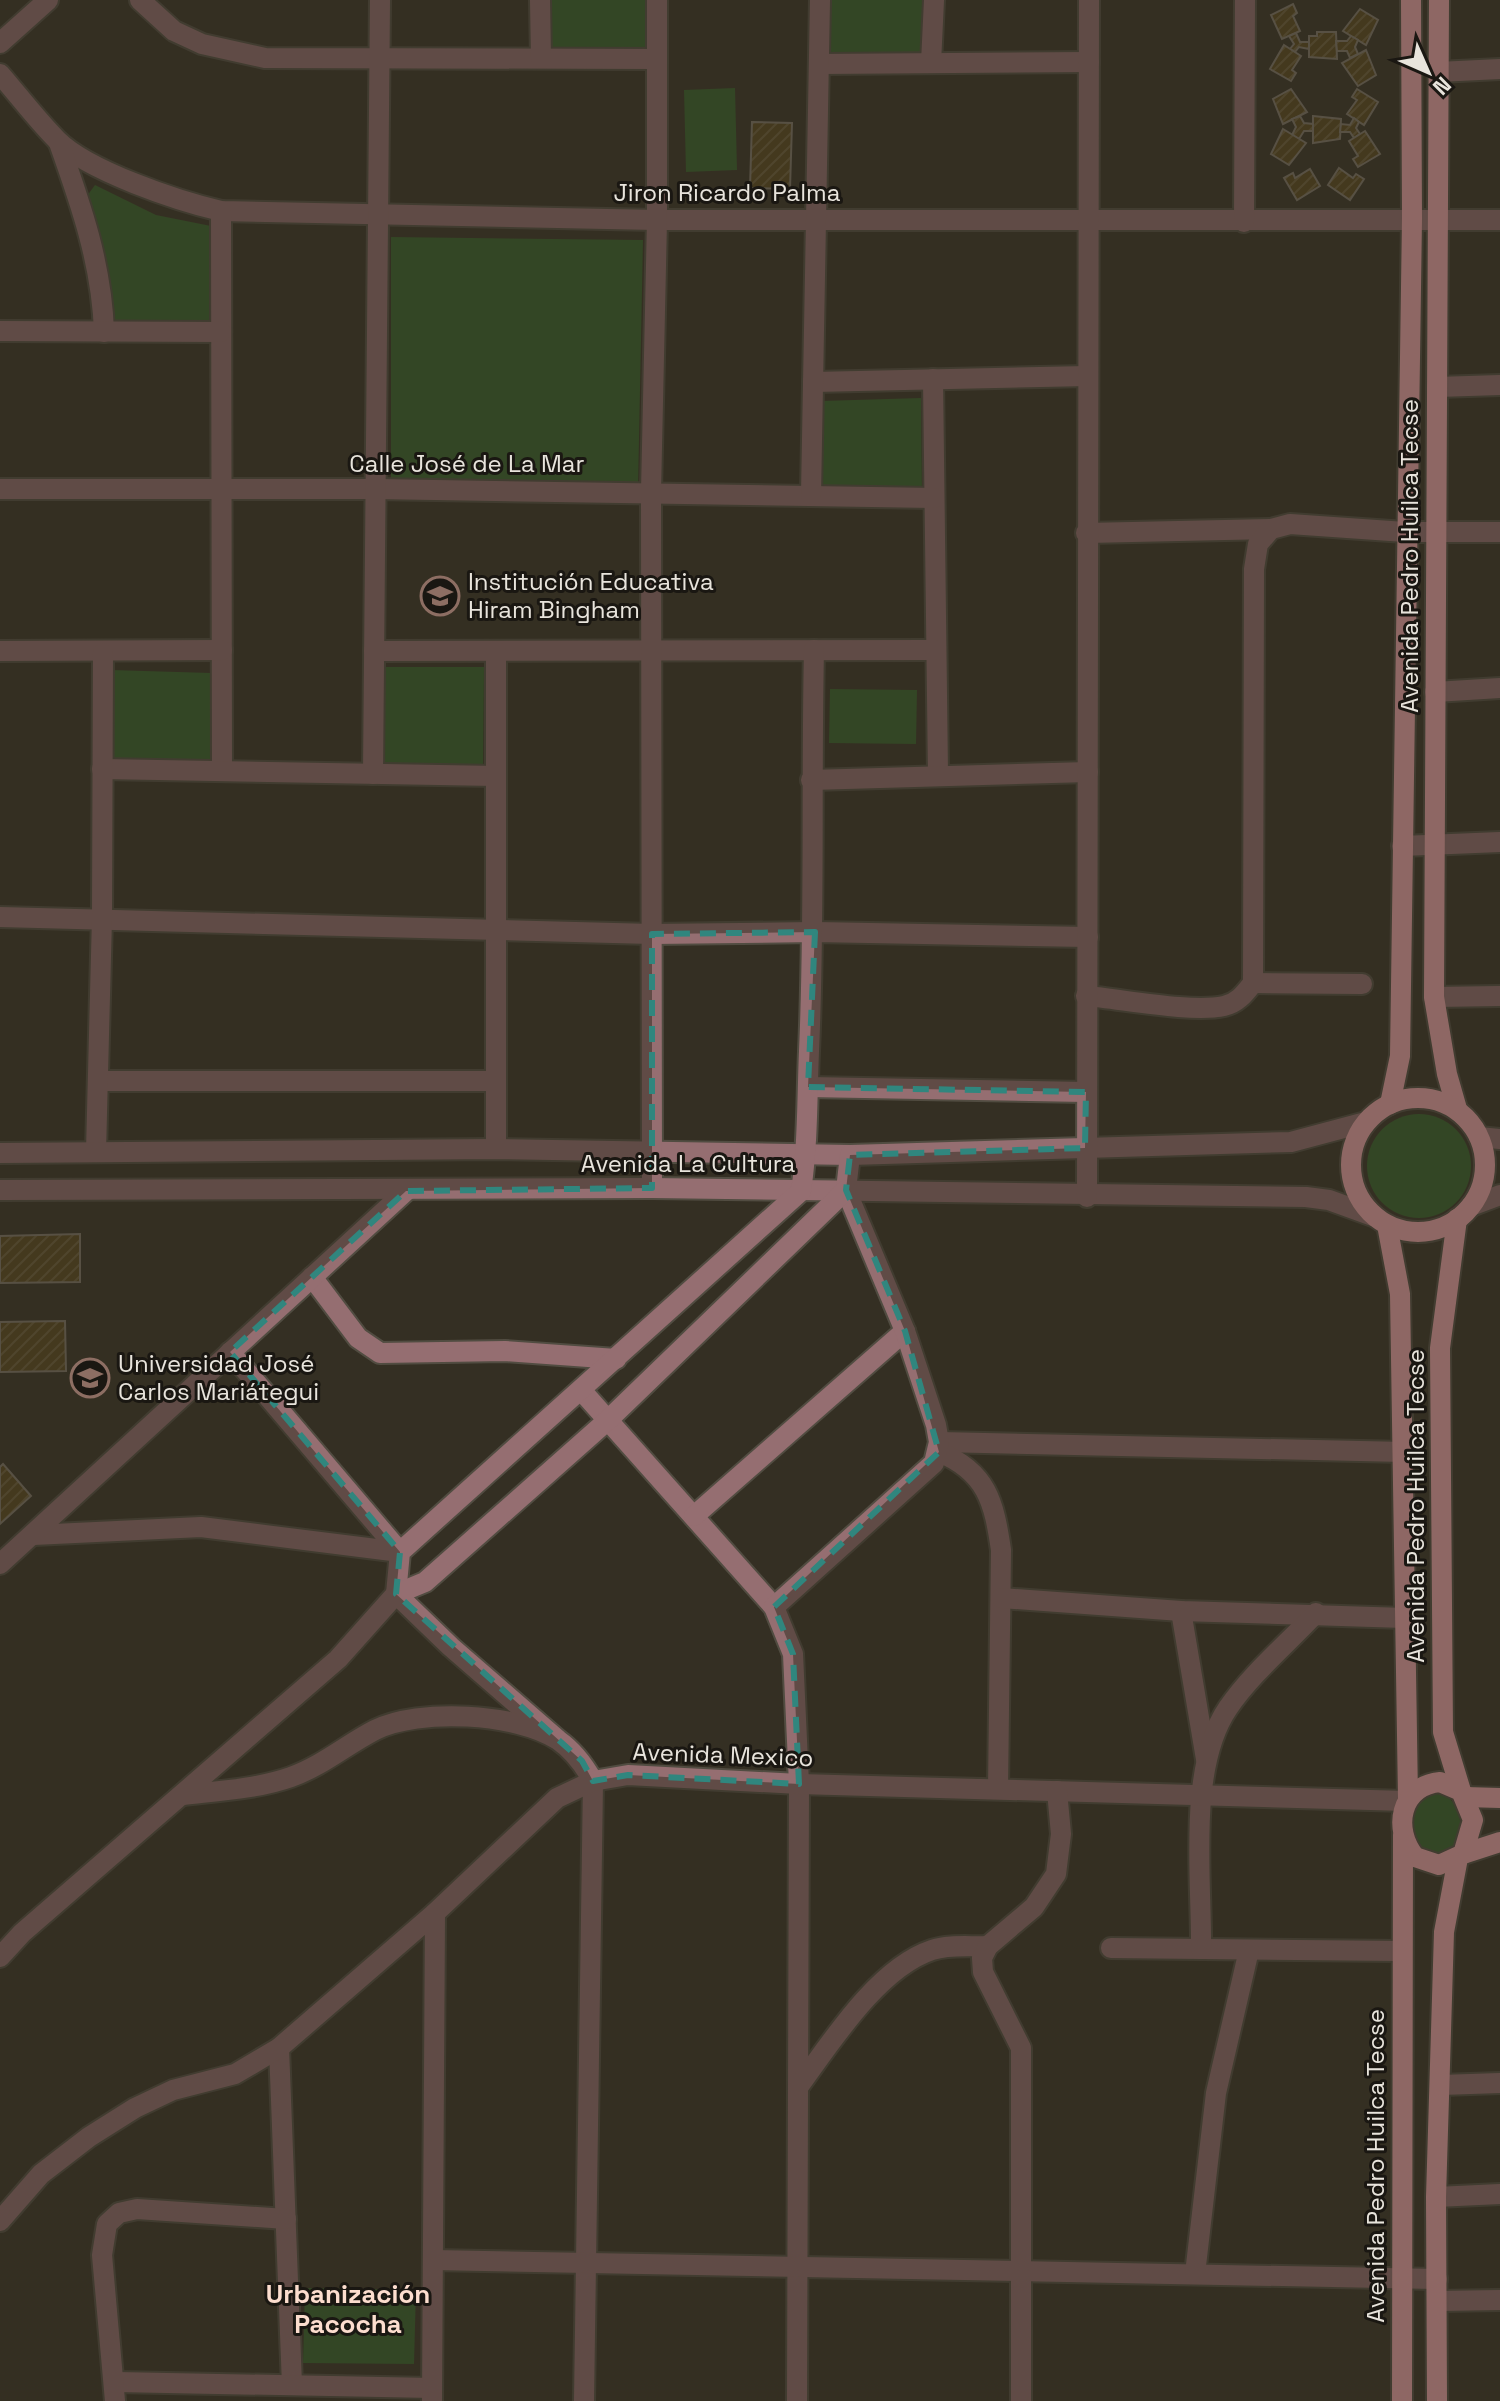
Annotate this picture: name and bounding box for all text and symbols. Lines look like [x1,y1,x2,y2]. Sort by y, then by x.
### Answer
north arrow [1388,32,1468,112]
text: N [1427,71,1457,101]
street label: Jiron Ricardo Palma [614,177,841,208]
street label: Avenida Pedro Huilca Tecse [1394,399,1425,713]
street label: Calle José de La Mar [349,448,585,479]
place label: Institución Educativa Hiram Bingham [468,566,714,625]
school or university icon: Institución Educativa Hiram Bingham [419,575,461,617]
street label: Avenida La Cultura [581,1148,795,1179]
place label: Universidad José Carlos Mariátegui [118,1348,319,1407]
street label: Avenida Pedro Huilca Tecse [1400,1349,1431,1663]
school or university icon: Universidad José Carlos Mariátegui [69,1357,111,1399]
street label: Avenida Mexico [632,1736,814,1773]
street label: Avenida Pedro Huilca Tecse [1360,2009,1391,2323]
district label: Urbanización Pacocha [266,2277,430,2341]

